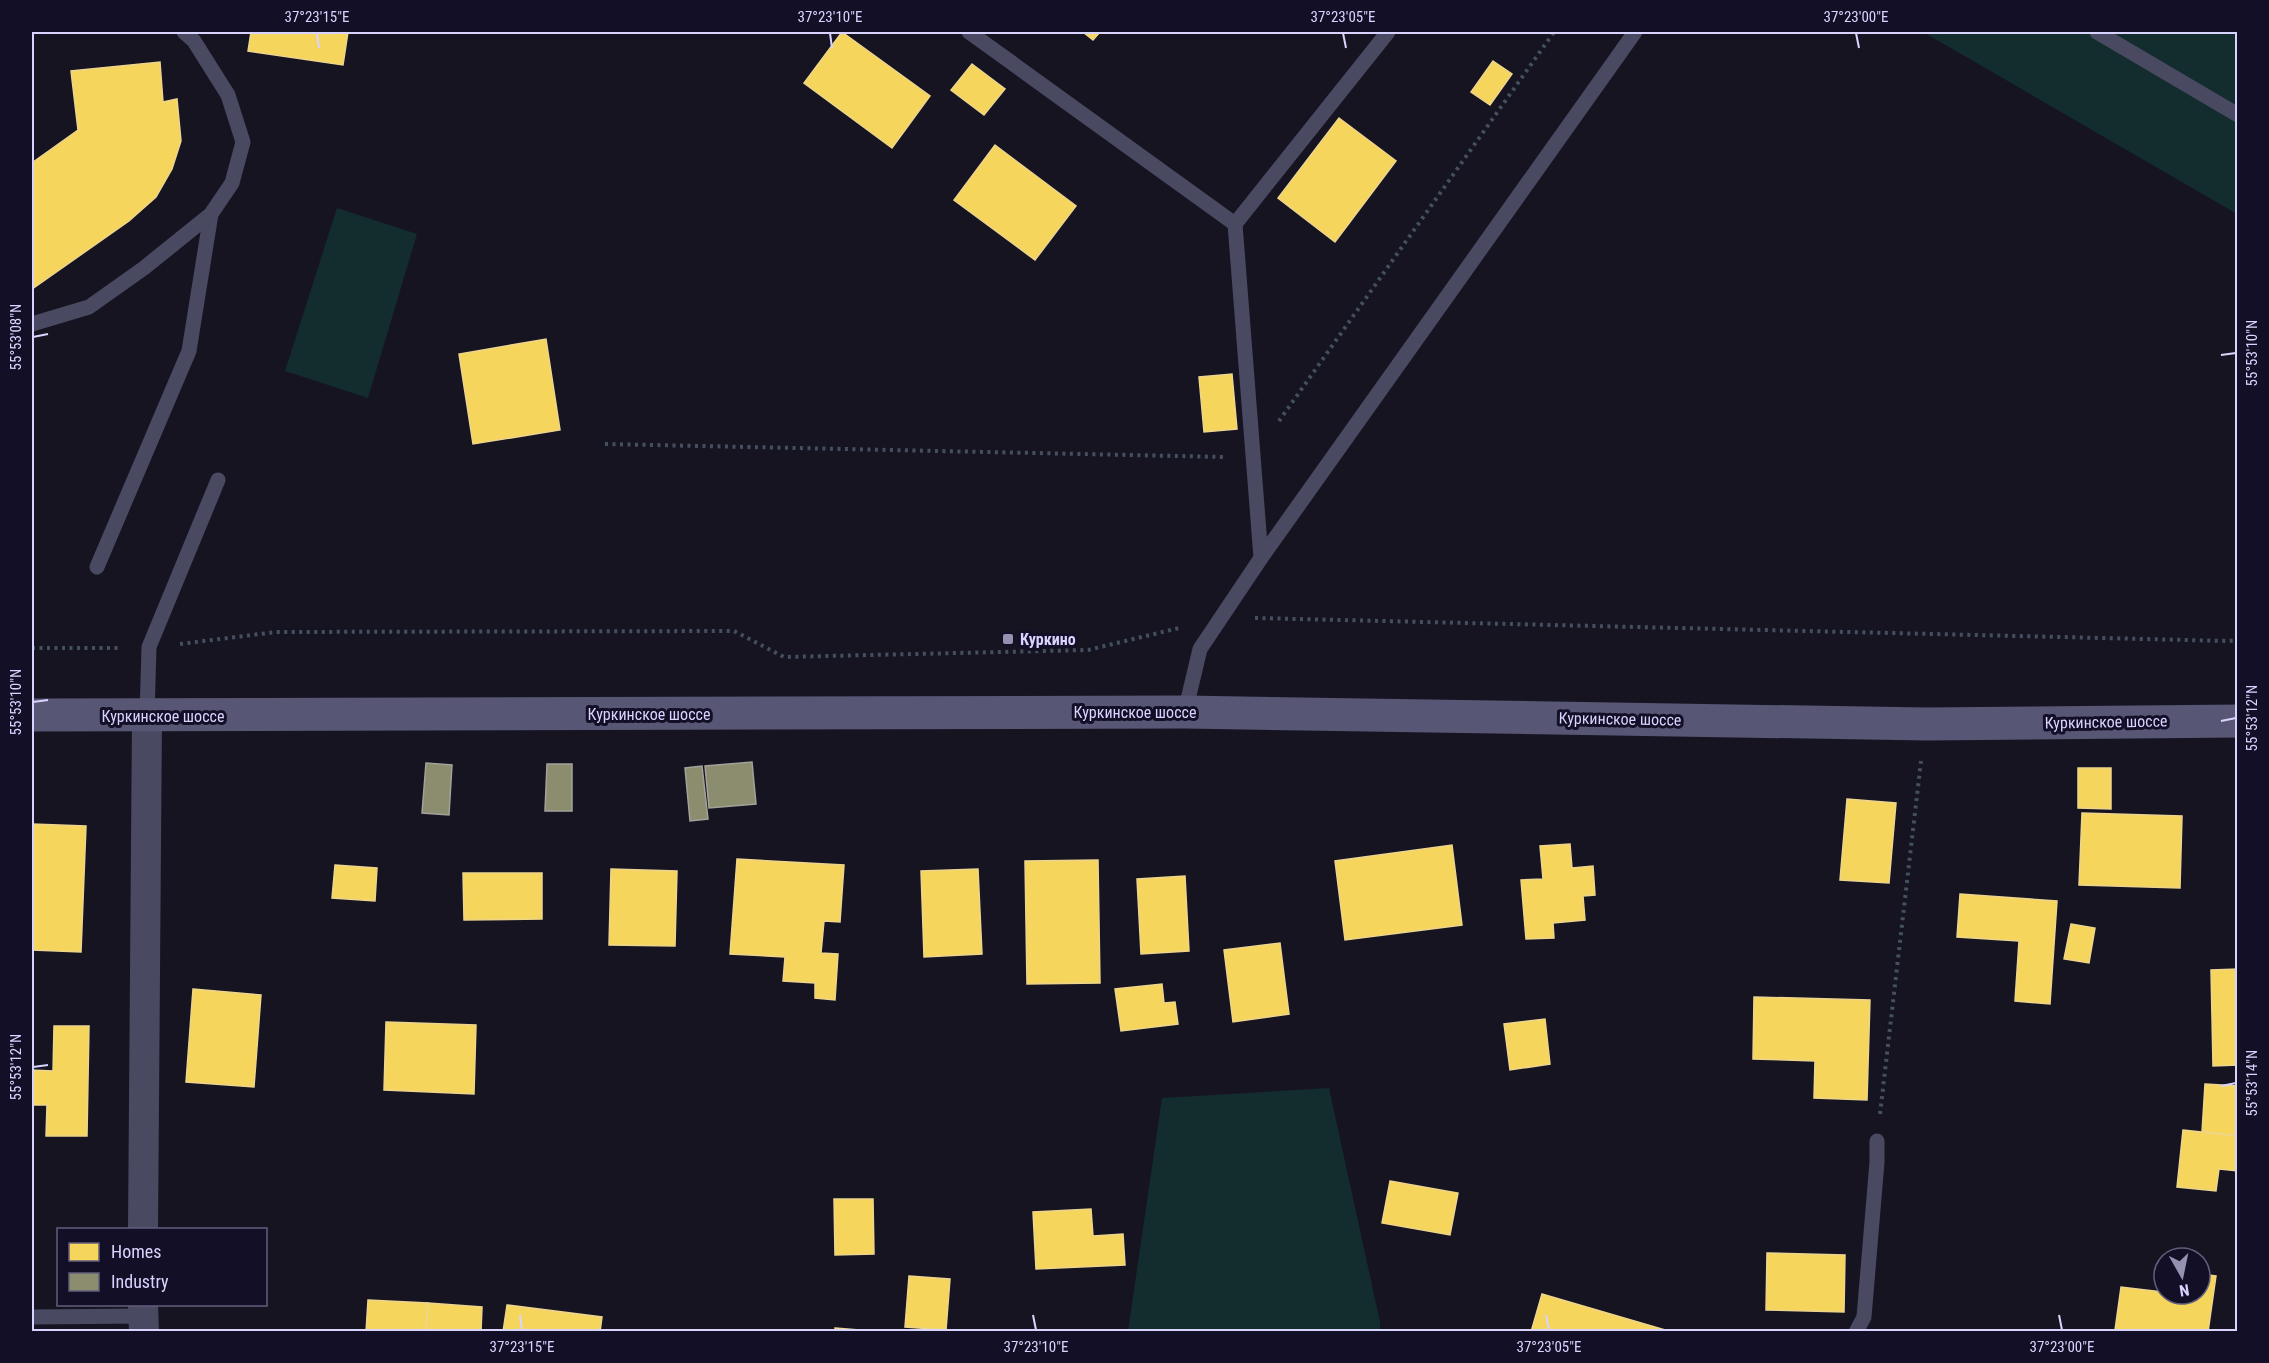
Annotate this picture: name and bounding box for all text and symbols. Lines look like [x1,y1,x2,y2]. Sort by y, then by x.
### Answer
text: 37°23'15"E [285,8,349,26]
text: 37°23'10"E [798,8,862,26]
text: 37°23'05"E [1311,8,1375,26]
text: 37°23'00"E [1824,8,1888,26]
text: 55°53'08"N [7,304,25,370]
text: 55°53'10"N [2243,320,2261,386]
place label: Куркино [1020,630,1076,649]
marker: Куркино [1001,632,1015,646]
text: 55°53'10"N [7,669,25,735]
text: 55°53'12"N [2243,685,2261,751]
street label: Куркинское шоссе [1074,703,1196,722]
street label: Куркинское шоссе [588,705,710,724]
street label: Куркинское шоссе [102,707,224,726]
street label: Куркинское шоссе [1558,708,1682,730]
street label: Куркинское шоссе [2044,711,2168,733]
text: 55°53'12"N [7,1034,25,1100]
text: 55°53'14"N [2243,1050,2261,1116]
legend [57,1228,267,1306]
text: Homes [111,1241,161,1262]
north arrow [2152,1246,2212,1306]
text: Industry [111,1271,169,1292]
text: N [2178,1280,2191,1300]
text: 37°23'15"E [490,1338,554,1356]
text: 37°23'10"E [1004,1338,1068,1356]
text: 37°23'05"E [1517,1338,1581,1356]
text: 37°23'00"E [2030,1338,2094,1356]

